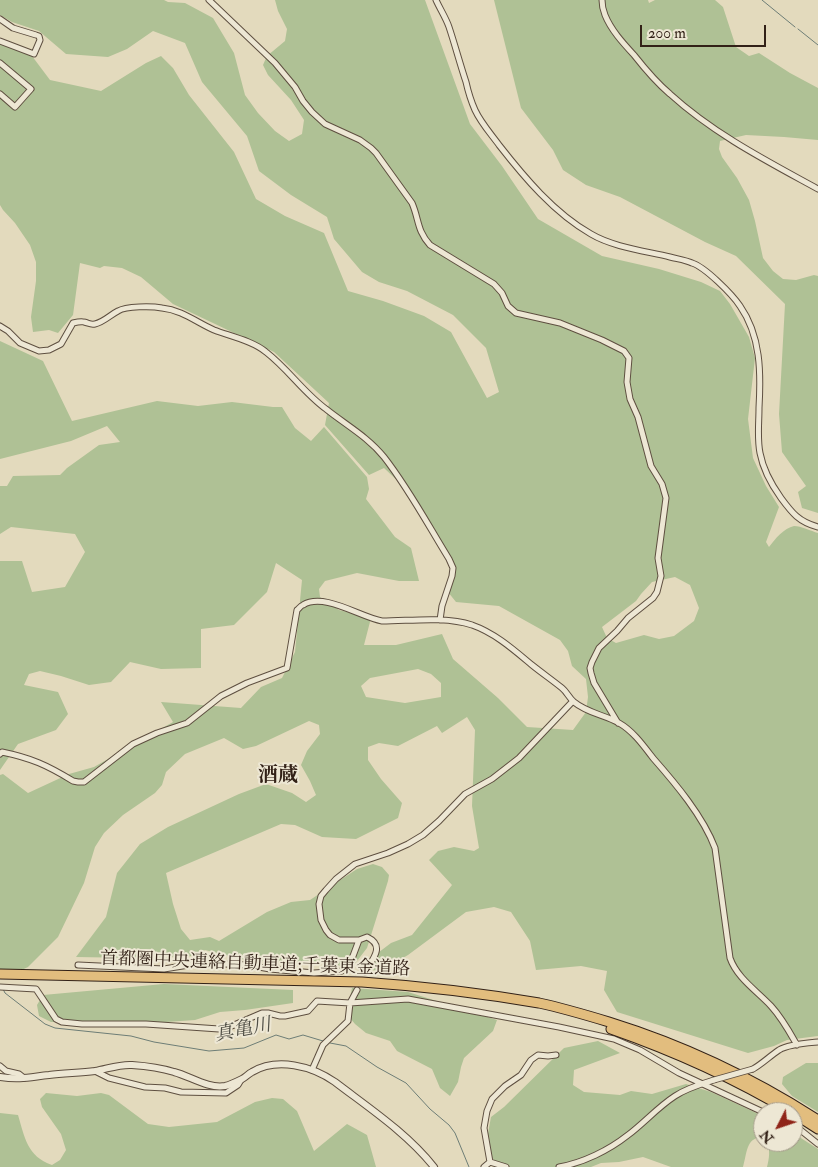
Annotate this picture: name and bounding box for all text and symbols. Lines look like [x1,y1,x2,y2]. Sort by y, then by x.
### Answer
scale bar [643,15,769,47]
text: 200 m [648,24,686,43]
district label: 酒蔵 [258,765,298,789]
street label: 首都圏中央連絡自動車道;千葉東金道路 [99,949,411,981]
water label: 真亀川 [213,1014,273,1048]
north arrow [753,1102,803,1152]
text: N [757,1126,778,1147]

